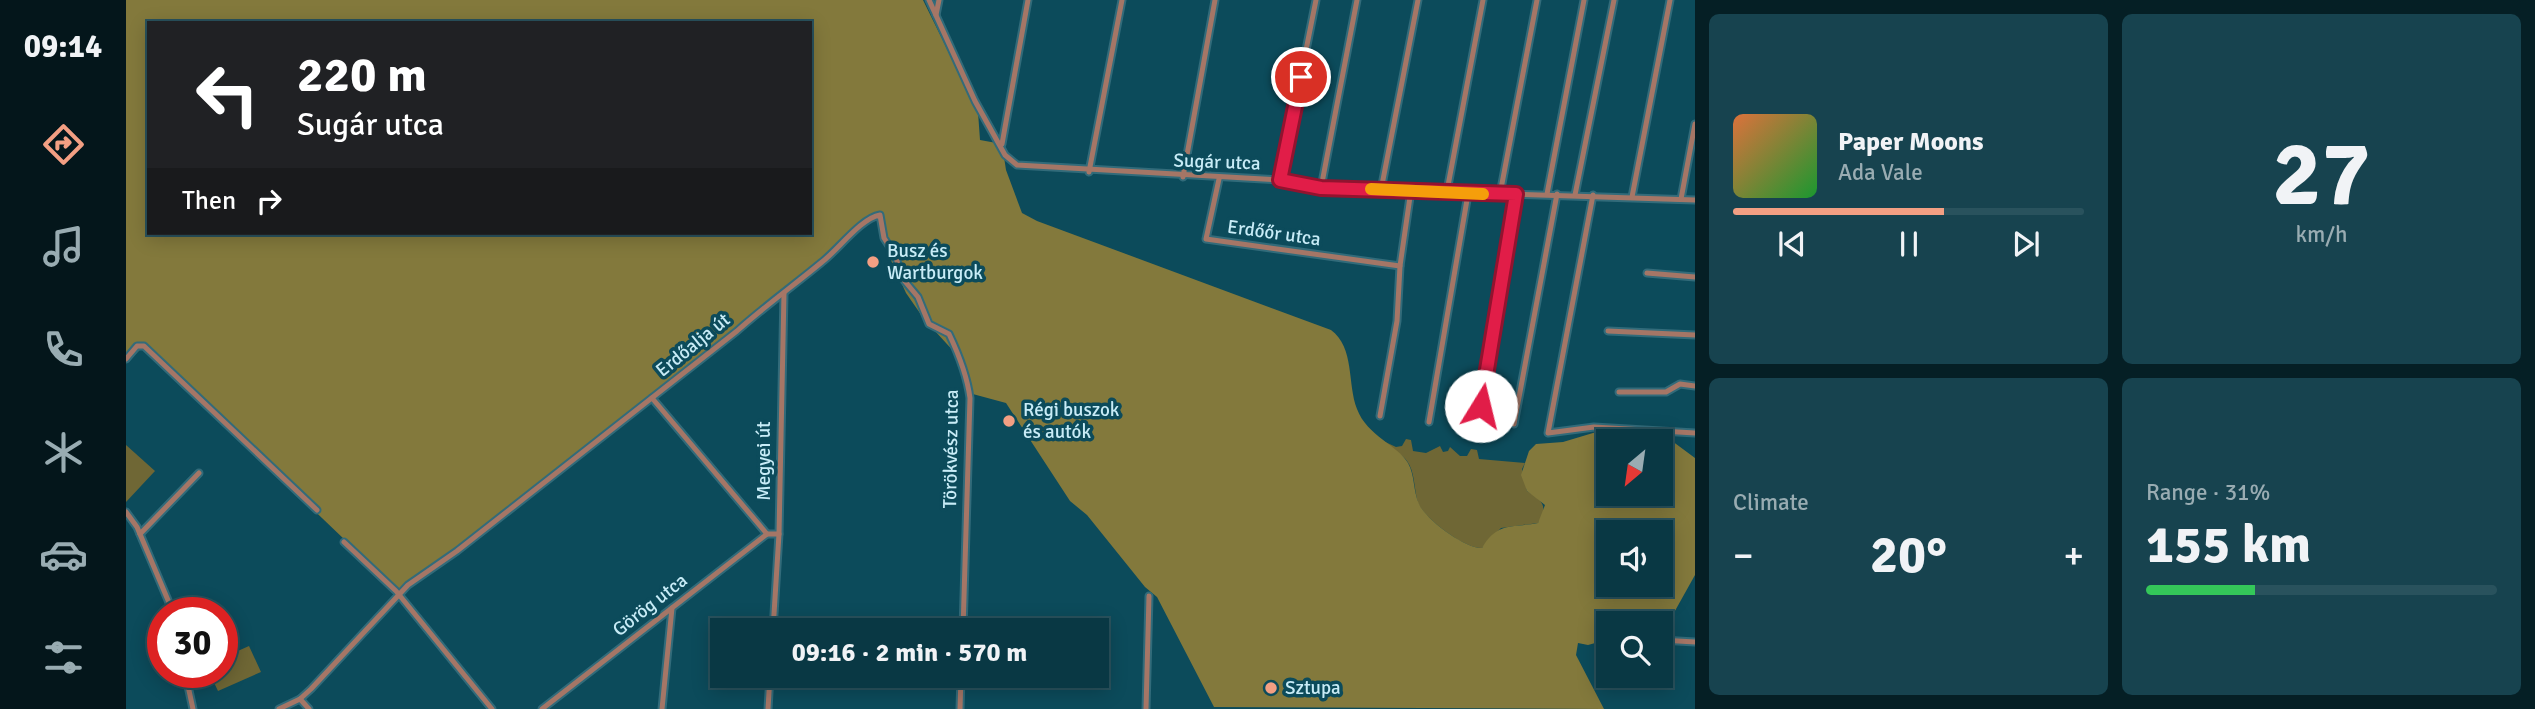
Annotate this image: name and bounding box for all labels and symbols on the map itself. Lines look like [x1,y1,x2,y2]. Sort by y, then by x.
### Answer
pin [1271,47,1331,107]
street label: Sugár utca [1173,148,1261,176]
street label: Erdőőr utca [1226,215,1322,251]
place label: Busz és Wartburgok [887,239,983,285]
marker: Busz és Wartburgok [865,254,881,270]
street label: Erdőalja út [651,308,735,382]
position arrow [1444,369,1518,443]
street label: Törökvész utca [938,389,964,509]
place label: Régi buszok és autók [1023,398,1120,444]
marker: Régi buszok és autók [1001,413,1017,429]
street label: Megyei út [752,421,776,501]
north arrow [1596,429,1673,506]
street label: Görög utca [608,568,692,642]
speed limit sign: 30 [147,597,238,688]
place label: Sztupa [1285,676,1341,700]
marker: Sztupa [1263,680,1279,696]

